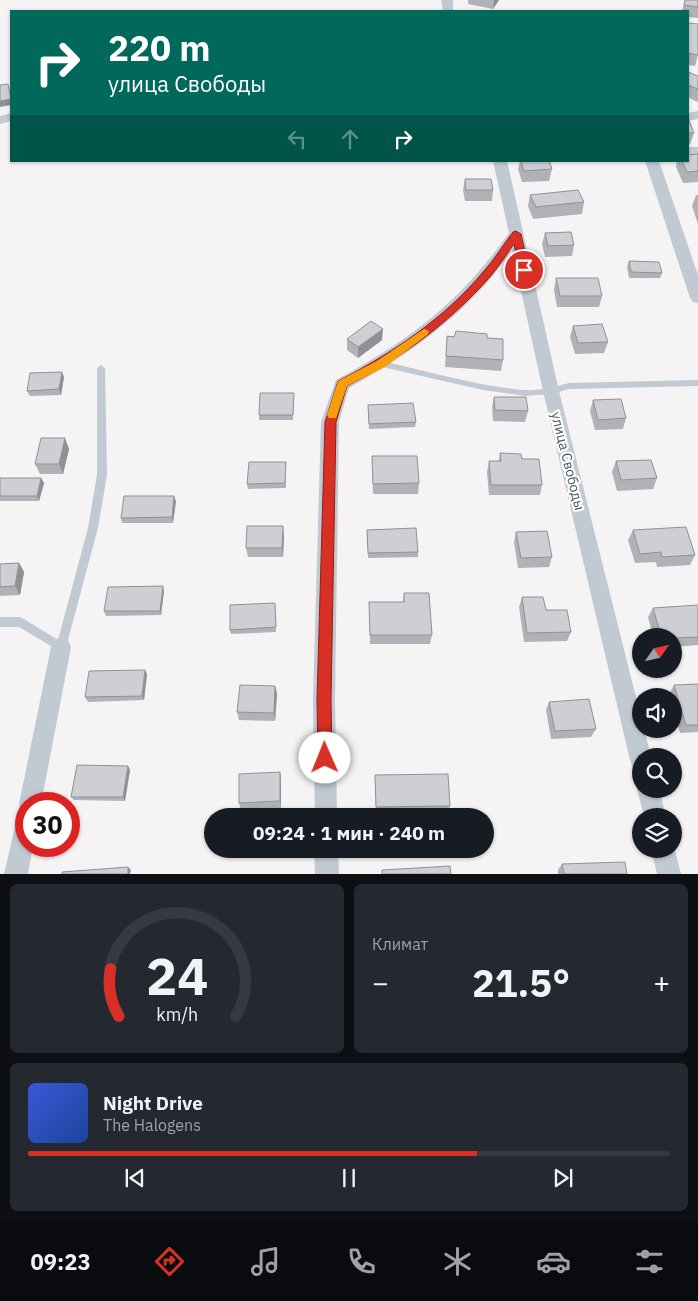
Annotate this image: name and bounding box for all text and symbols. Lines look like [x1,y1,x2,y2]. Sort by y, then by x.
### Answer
text: 220 m [108,25,211,71]
icon: right [25,30,90,95]
text: улица Свободы [108,69,266,98]
icon: left [283,125,311,153]
icon: ahead [336,125,364,153]
icon: right [389,125,417,153]
pin [503,249,545,291]
icon: arrive [510,256,538,284]
street label: улица Свободы [547,410,589,512]
north arrow [632,628,682,678]
map controls [632,628,682,858]
button: sound [632,688,682,738]
position arrow [298,731,350,783]
button: search [632,748,682,798]
speed limit sign: 30 [15,792,80,857]
button: layers [632,808,682,858]
text: 09:24 · 1 мин · 240 m [253,821,445,845]
text: Климат [372,934,428,954]
text: 24 [146,942,208,1009]
text: 21.5° [472,958,570,1007]
text: − [372,964,389,1001]
text: + [653,964,670,1001]
text: km/h [156,1003,198,1026]
text: Night Drive [103,1091,203,1115]
text: The Halogens [103,1115,201,1135]
icon: previous [121,1164,149,1192]
icon: pause [335,1164,363,1192]
icon: next [549,1164,577,1192]
icon: directions [152,1244,187,1279]
icon: music [248,1244,283,1279]
icon: phone [344,1244,379,1279]
icon: climate [440,1244,475,1279]
icon: car [536,1244,571,1279]
icon: filters [632,1244,667,1279]
text: 09:23 [31,1247,91,1276]

